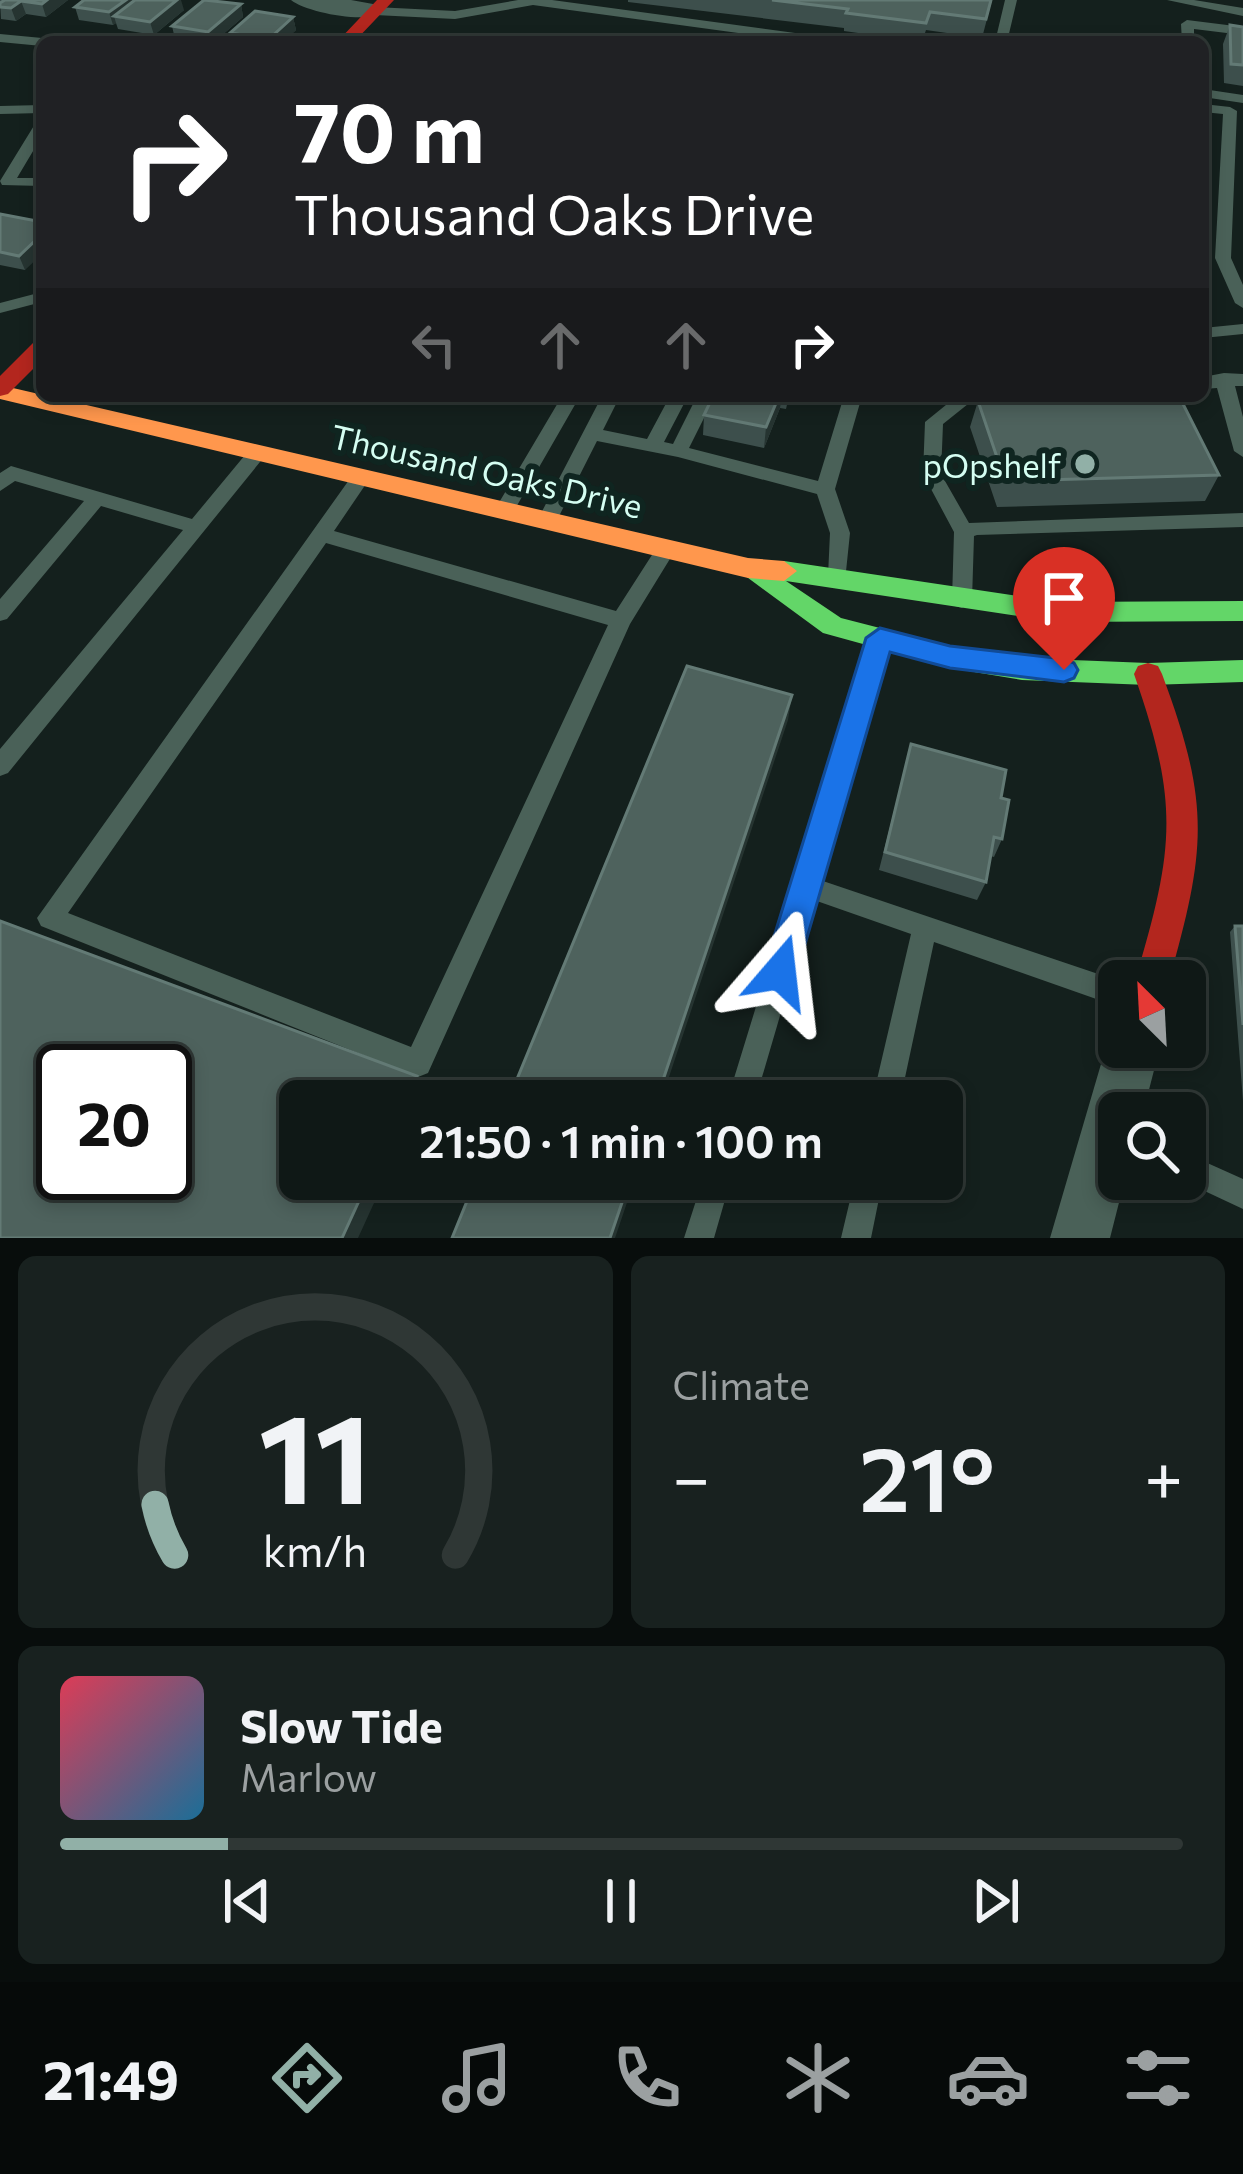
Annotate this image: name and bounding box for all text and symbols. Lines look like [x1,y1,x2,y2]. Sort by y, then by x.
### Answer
text: 70 m [294,78,485,180]
icon: right [96,84,252,240]
text: Thousand Oaks Drive [294,180,814,246]
icon: left [401,312,467,378]
icon: ahead [527,312,593,378]
icon: ahead [653,312,719,378]
icon: right [779,312,845,378]
street label: Thousand Oaks Drive [327,414,647,526]
place label: pOpshelf [923,444,1061,485]
marker: pOpshelf [1072,451,1098,477]
pin [1013,547,1115,670]
icon: arrive [1031,565,1097,631]
position arrow [717,909,843,1035]
north arrow [1098,960,1206,1068]
map controls [1098,960,1206,1200]
speed limit sign: 20 [36,1044,192,1200]
button: search [1098,1092,1206,1200]
text: 21:50 · 1 min · 100 m [419,1112,823,1167]
text: Climate [673,1360,810,1408]
text: 11 [259,1377,372,1530]
text: 21° [859,1420,995,1531]
text: − [673,1435,710,1516]
text: + [1144,1435,1183,1516]
text: km/h [263,1523,367,1576]
text: Slow Tide [240,1697,443,1752]
text: Marlow [240,1752,377,1800]
icon: previous [214,1868,280,1934]
icon: pause [588,1868,654,1934]
icon: next [963,1868,1029,1934]
icon: directions [265,2036,349,2120]
icon: music [435,2036,519,2120]
icon: phone [605,2036,689,2120]
icon: climate [776,2036,860,2120]
icon: car [946,2036,1030,2120]
icon: filters [1116,2036,1200,2120]
text: 21:49 [43,2045,179,2111]

